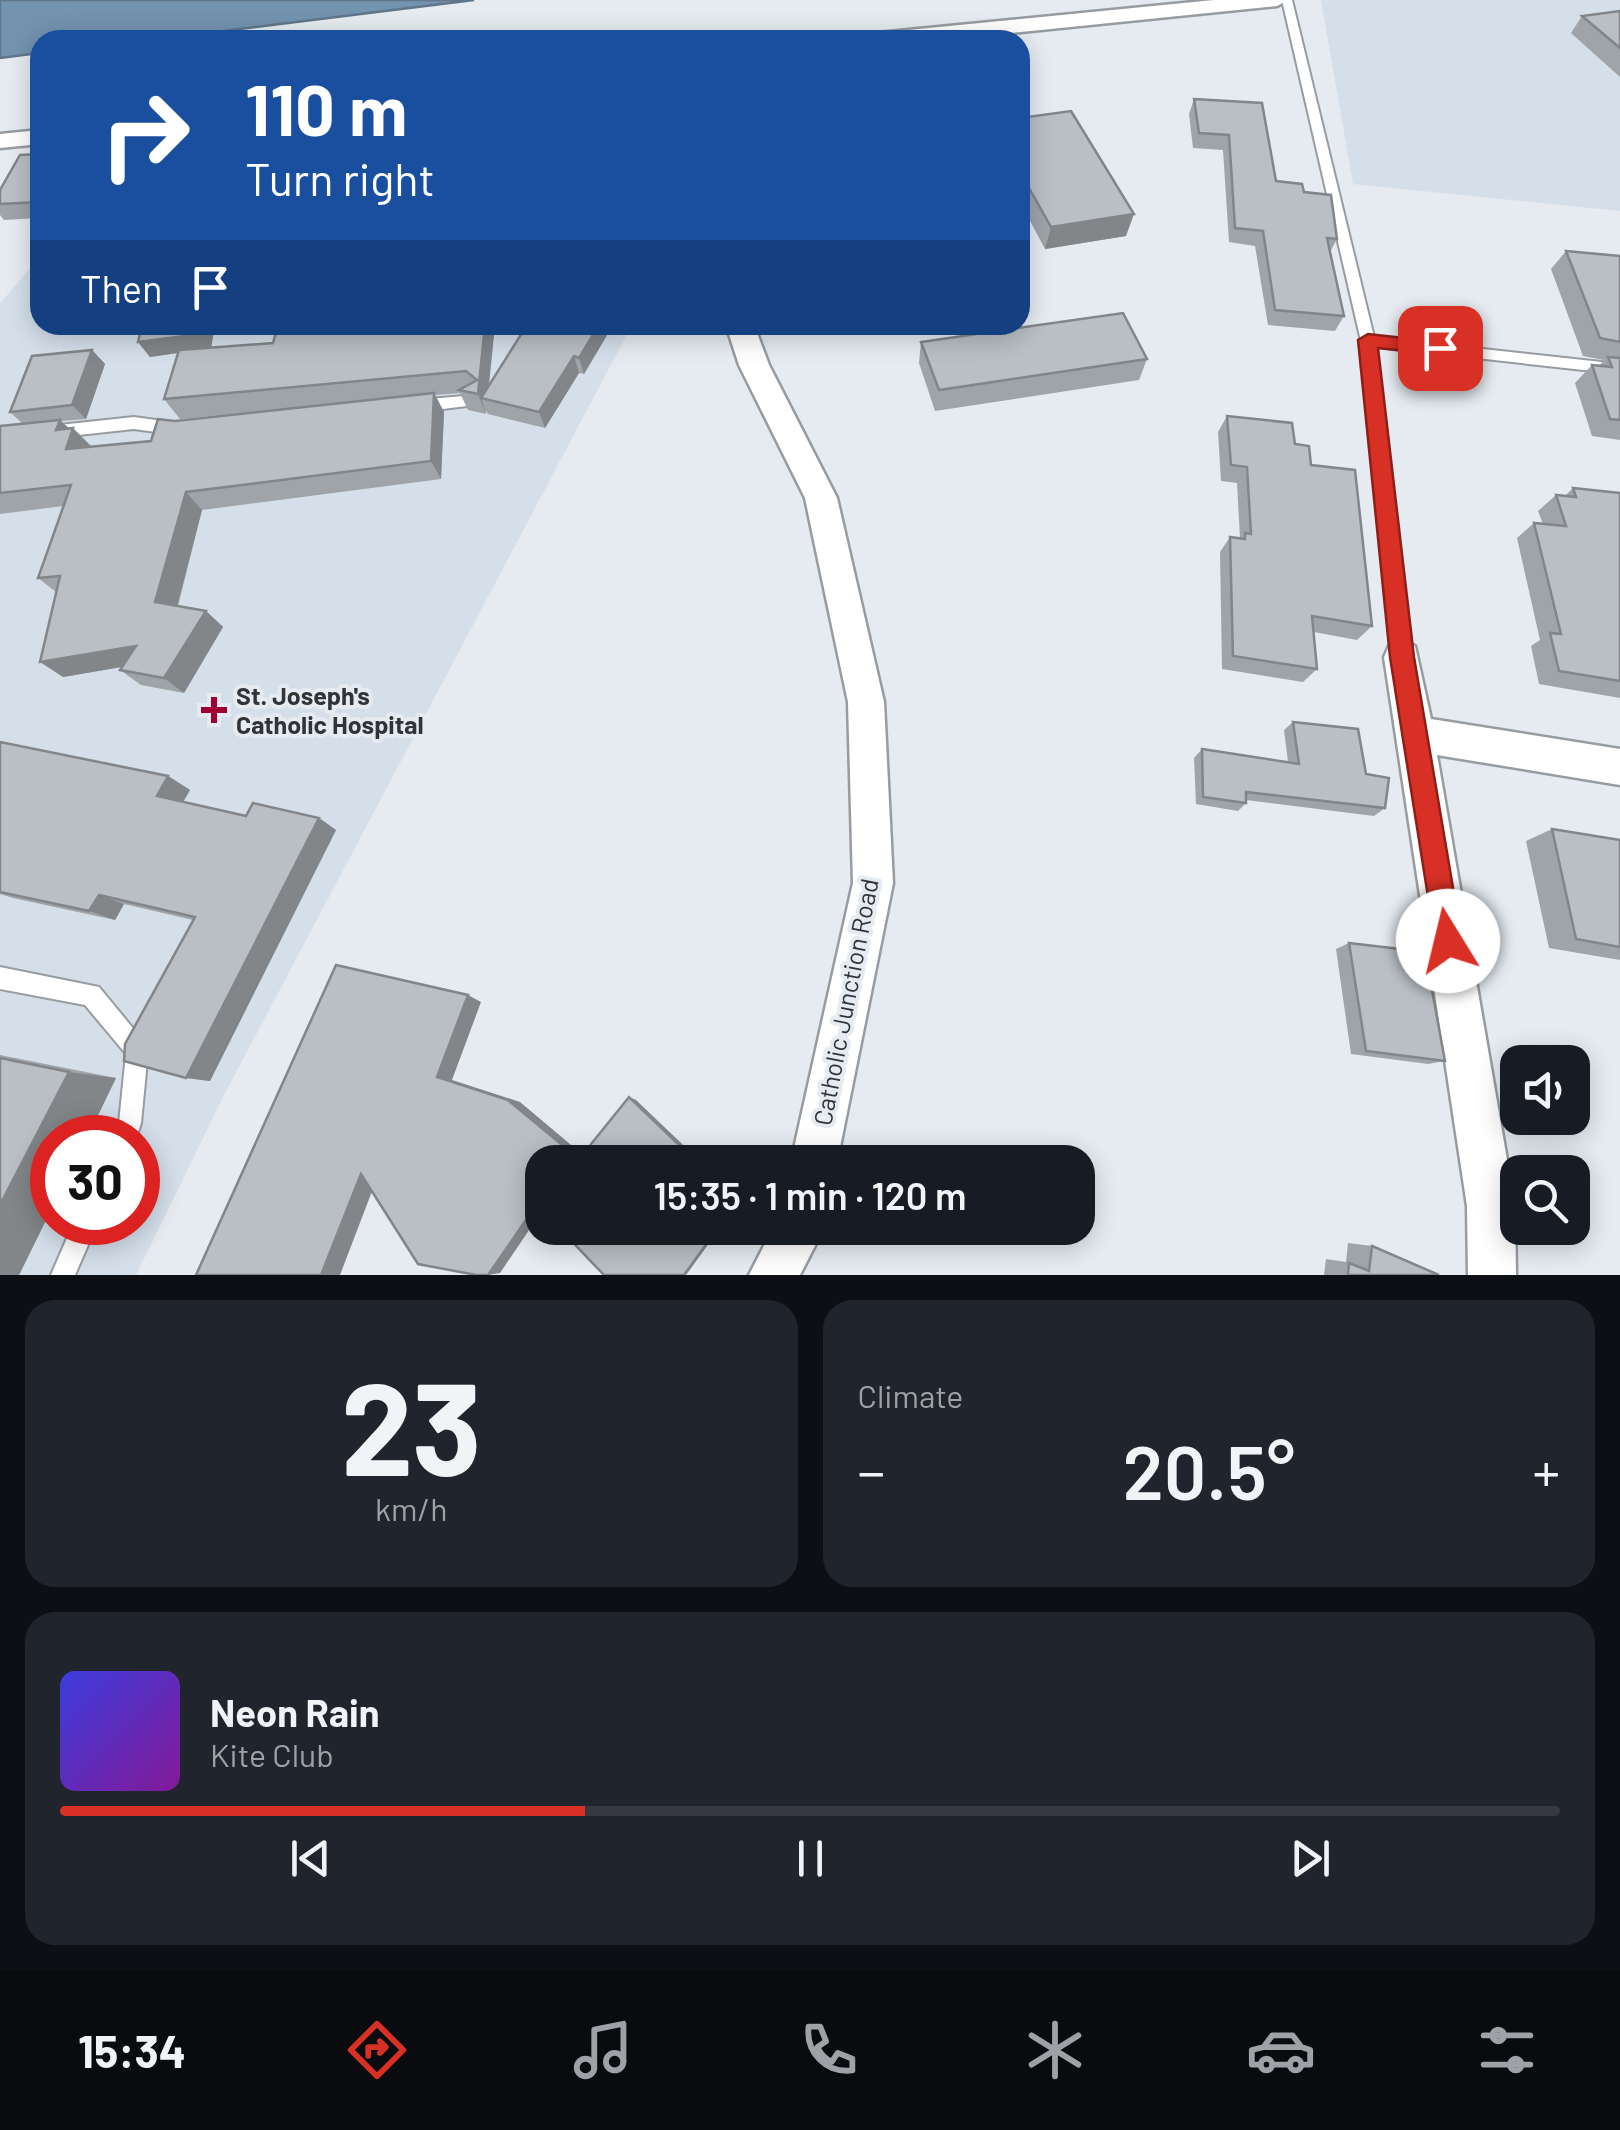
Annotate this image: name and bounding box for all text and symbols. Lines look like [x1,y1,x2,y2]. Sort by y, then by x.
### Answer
text: 110 m [245,66,407,150]
icon: right [80,70,210,200]
text: Turn right [245,151,435,205]
icon: arrive [183,260,238,315]
text: Then [80,265,163,311]
pin [1398,306,1483,391]
icon: arrive [1413,321,1468,376]
place label: St. Joseph's Catholic Hospital [236,680,424,739]
marker: St. Joseph's Catholic Hospital [201,697,227,723]
street label: Catholic Junction Road [806,876,884,1128]
position arrow [1396,889,1500,993]
map controls [1500,1045,1590,1245]
button: sound [1500,1045,1590,1135]
speed limit sign: 30 [30,1115,160,1245]
button: search [1500,1155,1590,1245]
text: 15:35 · 1 min · 120 m [654,1172,966,1218]
text: 23 [341,1346,482,1502]
text: Climate [858,1376,963,1414]
text: 20.5° [1122,1425,1295,1515]
text: − [858,1437,885,1503]
text: + [1532,1437,1560,1503]
text: km/h [375,1489,447,1527]
text: Neon Rain [210,1689,379,1735]
text: Kite Club [210,1735,334,1773]
icon: previous [283,1831,338,1886]
icon: pause [783,1831,838,1886]
icon: next [1283,1831,1338,1886]
icon: directions [342,2015,412,2085]
icon: music [568,2015,638,2085]
icon: phone [794,2015,864,2085]
icon: climate [1020,2015,1090,2085]
icon: car [1246,2015,1316,2085]
icon: filters [1472,2015,1542,2085]
text: 15:34 [78,2023,186,2077]

